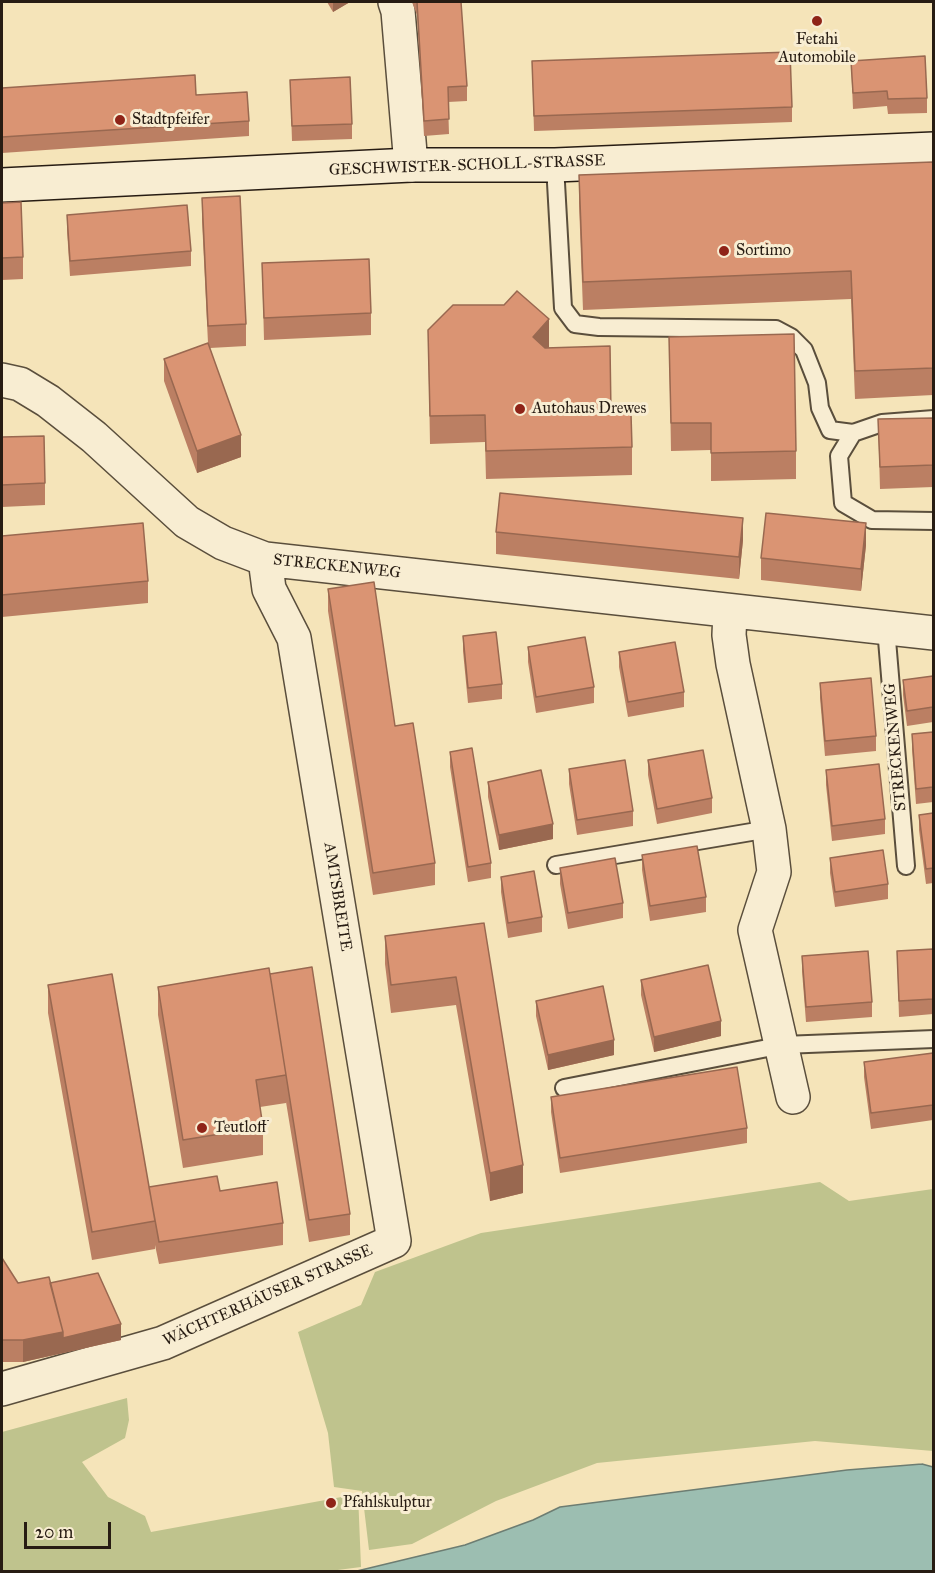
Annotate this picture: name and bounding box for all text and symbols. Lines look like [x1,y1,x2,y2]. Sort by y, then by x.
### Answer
marker: Fetahi Automobile [810,14,824,28]
place label: Fetahi Automobile [778,30,856,68]
place label: Stadtpfeifer [132,110,209,130]
marker: Stadtpfeifer [113,113,127,127]
street label: GESCHWISTER-SCHOLL-STRASSE [328,152,606,180]
place label: Sortimo [736,241,791,261]
marker: Sortimo [717,244,731,258]
place label: Autohaus Drewes [532,399,646,419]
marker: Autohaus Drewes [513,402,527,416]
street label: STRECKENWEG [272,551,402,583]
street label: STRECKENWEG [881,682,911,812]
street label: AMTSBREITE [319,841,355,953]
place label: Teutloff [214,1118,267,1138]
marker: Teutloff [195,1121,209,1135]
street label: WÄCHTERHÄUSER STRASSE [160,1241,376,1351]
place label: Pfahlskulptur [343,1493,432,1513]
marker: Pfahlskulptur [324,1496,338,1510]
scale bar [27,1510,114,1548]
text: 20 m [35,1521,73,1543]

